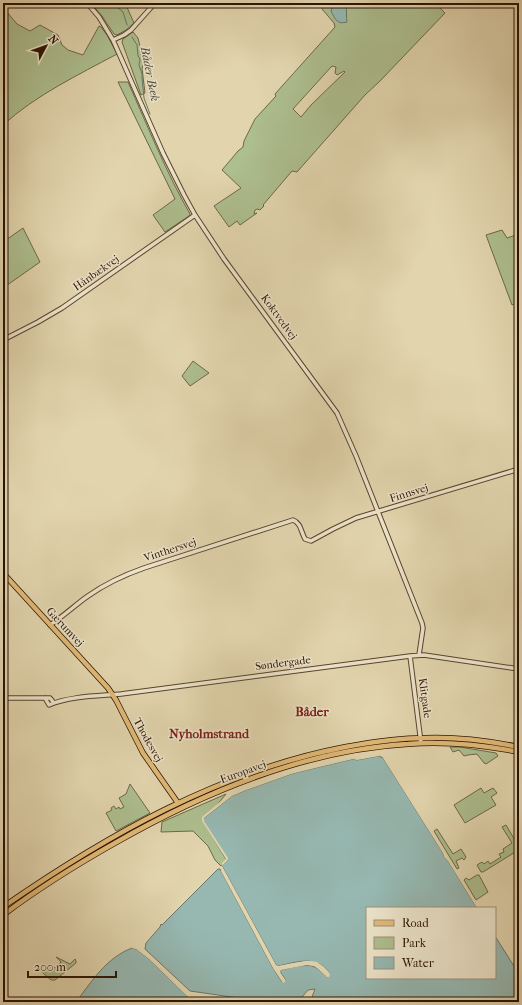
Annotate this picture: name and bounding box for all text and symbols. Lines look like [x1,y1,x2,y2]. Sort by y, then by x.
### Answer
north arrow [26,26,66,66]
text: N [46,32,61,48]
water label: Båder Bæk [138,44,162,103]
street label: Hånbækvej [71,252,122,294]
street label: Koktvedvej [258,292,300,342]
street label: Finnsvej [388,481,430,505]
street label: Vinthersvej [141,535,198,565]
street label: Gærumvej [43,605,87,650]
street label: Søndergade [254,653,312,673]
street label: Klitgade [416,677,434,720]
district label: Båder [295,704,329,719]
street label: Thodesvej [131,716,166,764]
district label: Nyholmstrand [169,726,250,742]
street label: Europavej [218,758,268,786]
legend [366,907,496,979]
text: Road [402,916,429,930]
text: Park [402,936,427,950]
scale bar [28,953,116,979]
text: Water [401,956,435,970]
text: 200 m [34,960,66,974]

